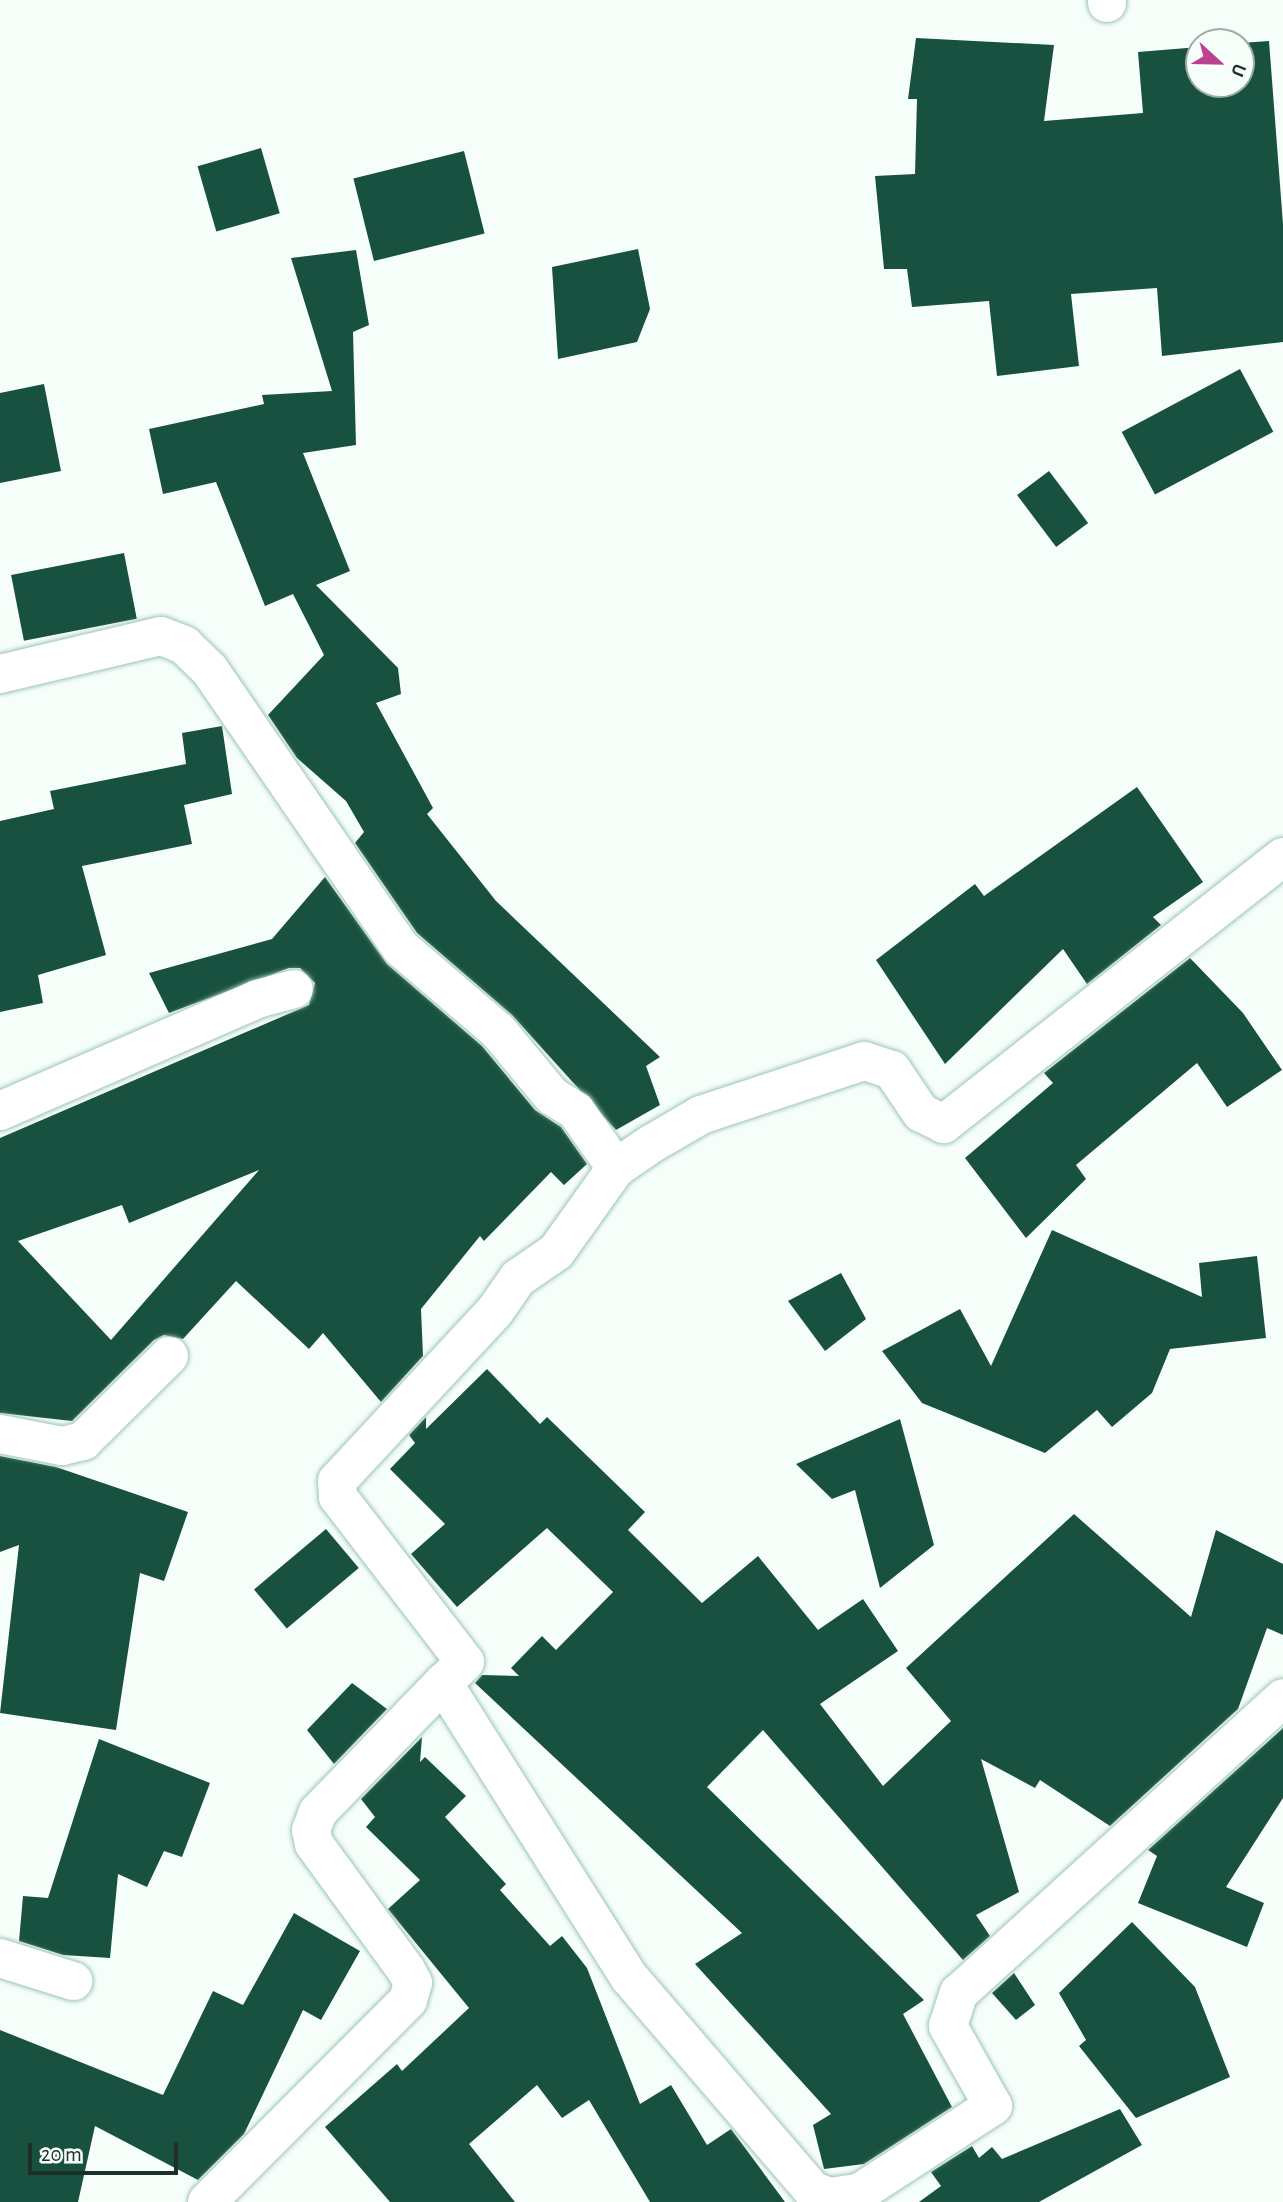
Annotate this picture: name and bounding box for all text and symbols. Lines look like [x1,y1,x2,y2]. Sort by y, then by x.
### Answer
north arrow [1185,28,1255,98]
text: U [1227,61,1249,79]
scale bar [32,2128,182,2172]
text: 20 m [41,2144,82,2165]

